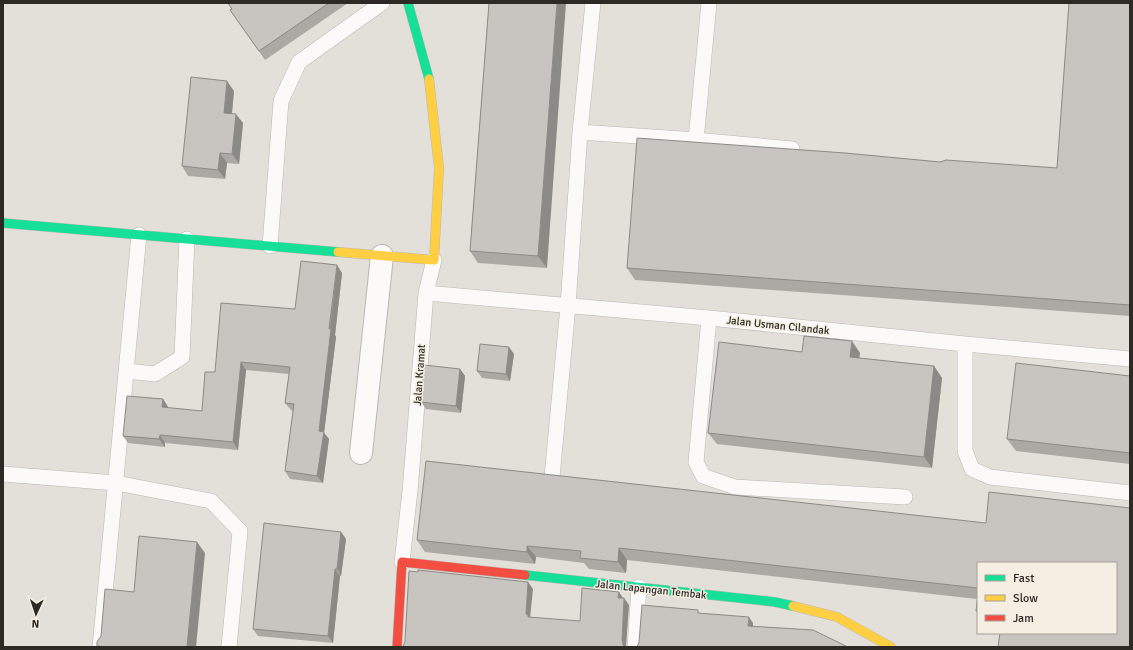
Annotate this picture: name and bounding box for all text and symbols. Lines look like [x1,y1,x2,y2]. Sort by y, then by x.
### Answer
street label: Jalan Usman Cilandak [726,314,831,337]
street label: Jalan Kramat [411,344,428,406]
legend [977,562,1117,634]
text: Fast [1013,571,1034,586]
street label: Jalan Lapangan Tembak [595,577,708,602]
text: Slow [1013,591,1038,606]
north arrow [16,594,56,634]
text: Jam [1013,611,1034,626]
text: N [31,617,40,630]

